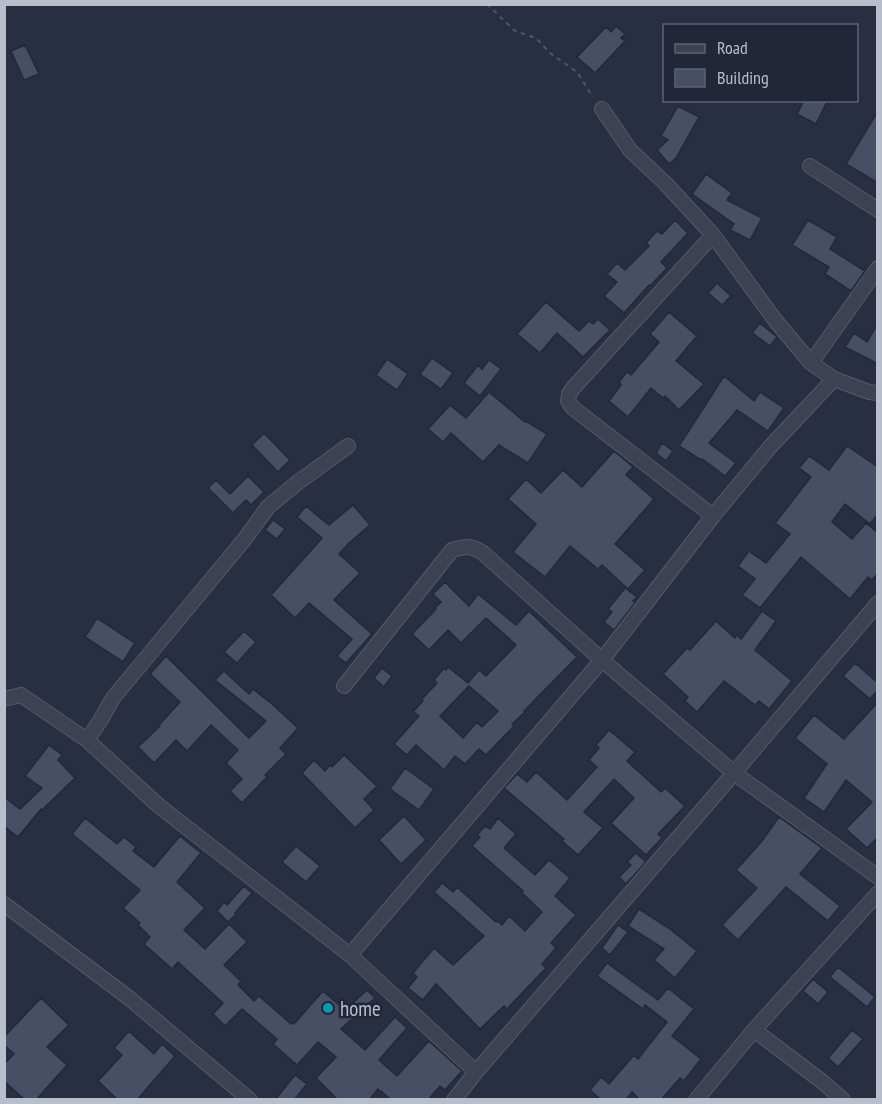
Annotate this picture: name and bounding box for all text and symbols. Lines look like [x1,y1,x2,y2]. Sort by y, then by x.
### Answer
legend [663,24,858,102]
text: Road [717,36,748,59]
text: Building [717,66,769,89]
place label: home [340,995,381,1022]
marker: home [321,1001,335,1015]

